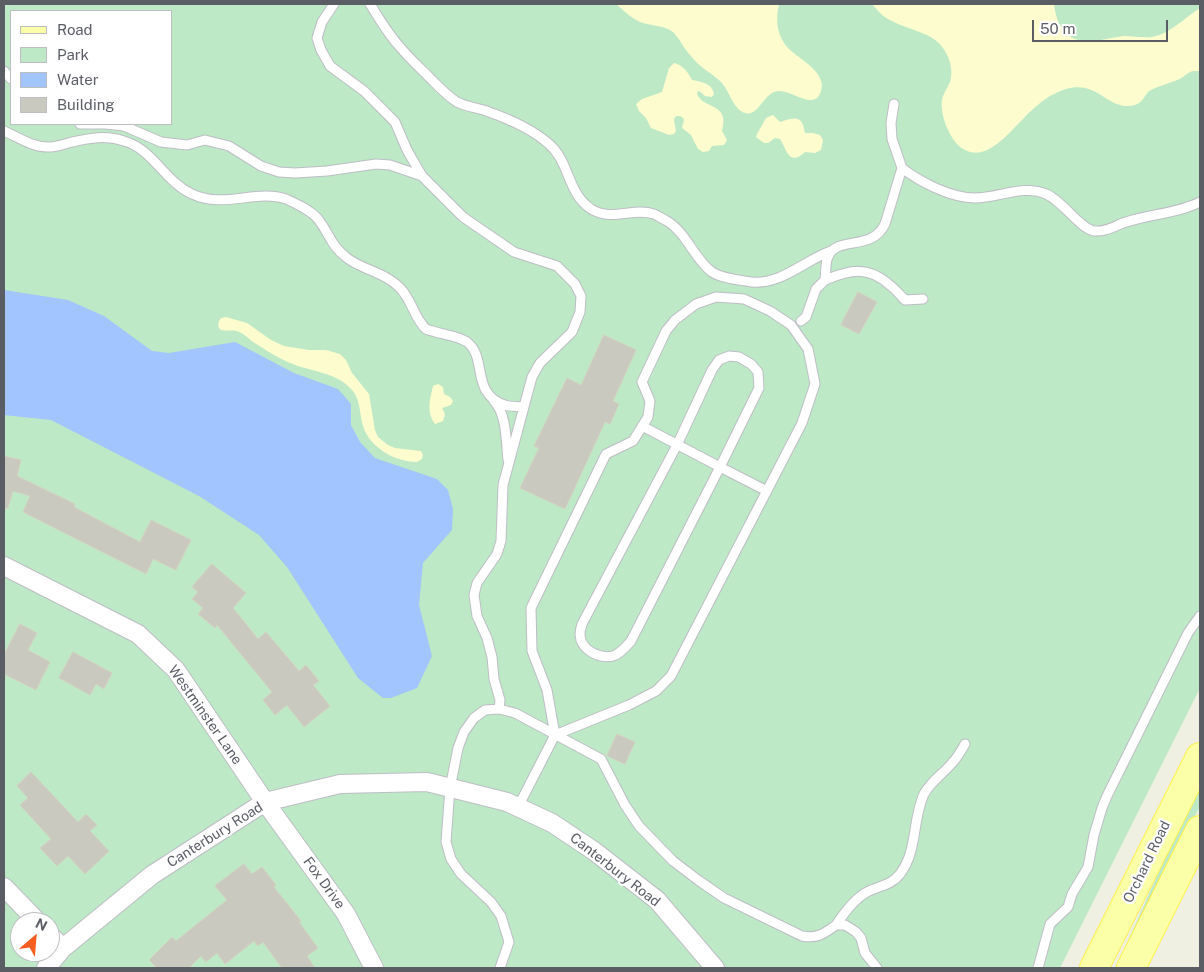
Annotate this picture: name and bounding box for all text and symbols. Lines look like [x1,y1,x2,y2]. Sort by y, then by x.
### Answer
legend [10,10,172,125]
scale bar [1034,10,1170,42]
text: 50 m [1040,20,1075,37]
text: Road [57,21,93,38]
text: Park [57,46,89,63]
text: Water [57,71,99,88]
text: Building [57,96,115,113]
street label: Westminster Lane [164,662,246,768]
street label: Canterbury Road [164,799,266,871]
street label: Orchard Road [1120,818,1174,906]
street label: Canterbury Road [566,830,664,910]
street label: Fox Drive [299,854,349,912]
north arrow [10,912,60,962]
text: N [33,915,50,934]

